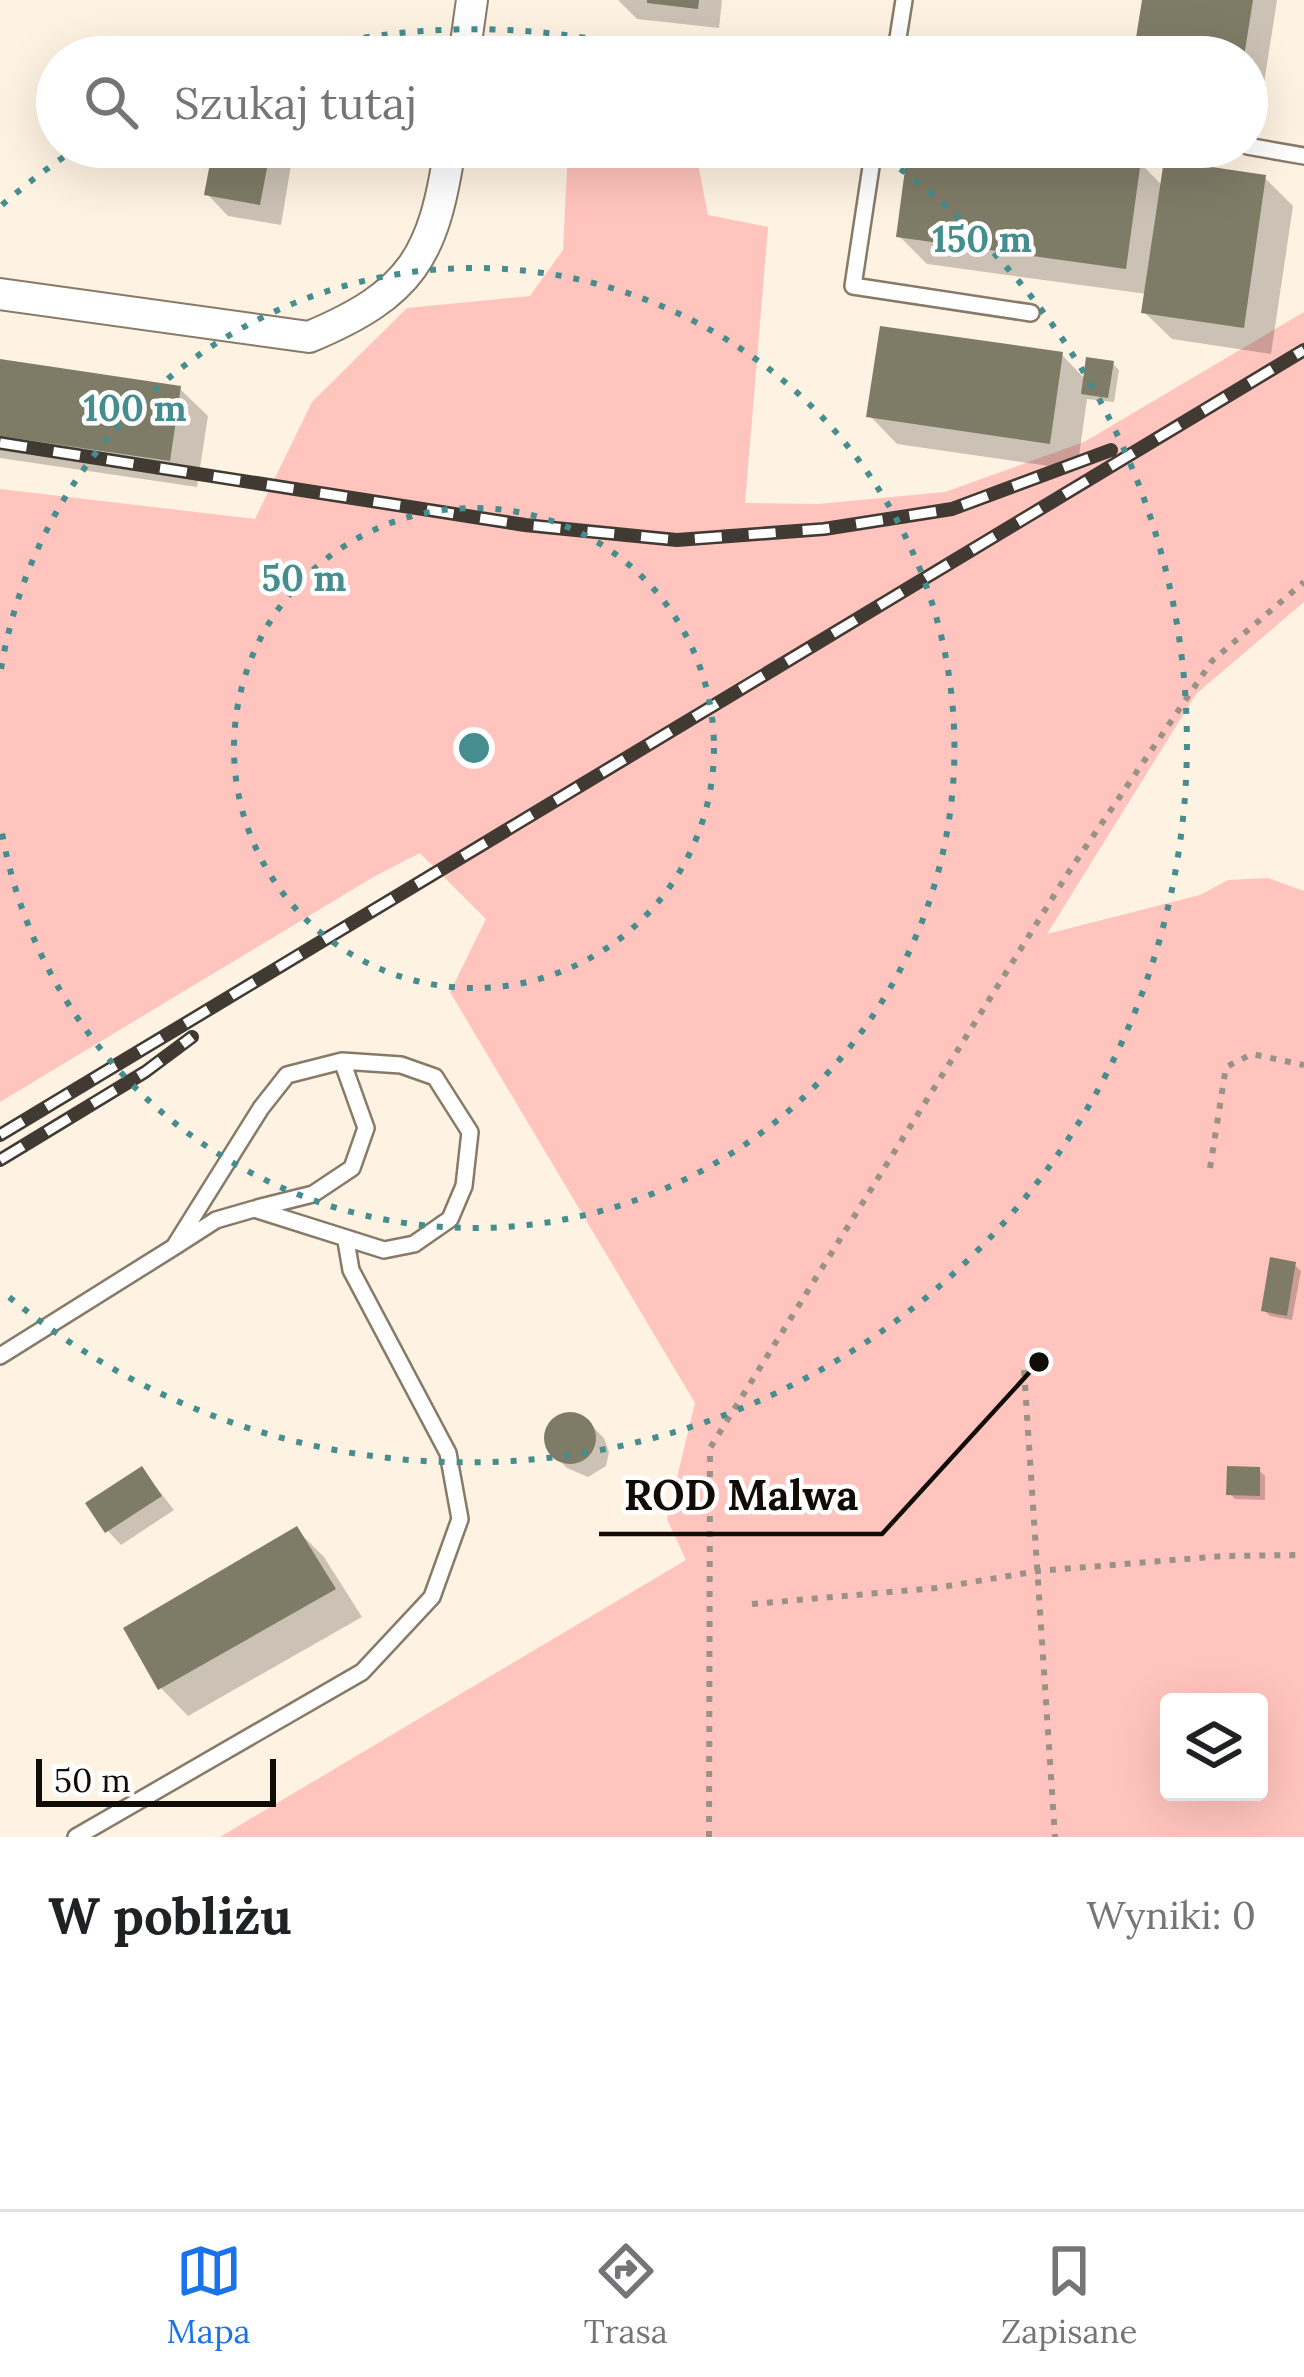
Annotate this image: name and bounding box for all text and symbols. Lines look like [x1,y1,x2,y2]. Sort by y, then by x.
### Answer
search box [36,36,1268,168]
icon: search [78,69,144,135]
text: Szukaj tutaj [174,74,417,131]
text: 150 m [932,216,1032,262]
text: 100 m [84,385,187,431]
text: 50 m [262,555,346,601]
centre of rings [453,727,495,769]
callout: ROD Malwa [599,1456,882,1534]
text: ROD Malwa [624,1468,858,1522]
map controls [1160,1693,1268,1801]
button: layers [1160,1693,1268,1801]
scale bar [36,1753,276,1806]
text: 50 m [54,1759,131,1801]
text: W pobliżu [48,1883,292,1948]
text: Wyniki: 0 [1087,1890,1256,1940]
tab: Mapa [167,2238,251,2352]
tab: Trasa [584,2238,668,2352]
tab: Zapisane [1001,2238,1137,2352]

